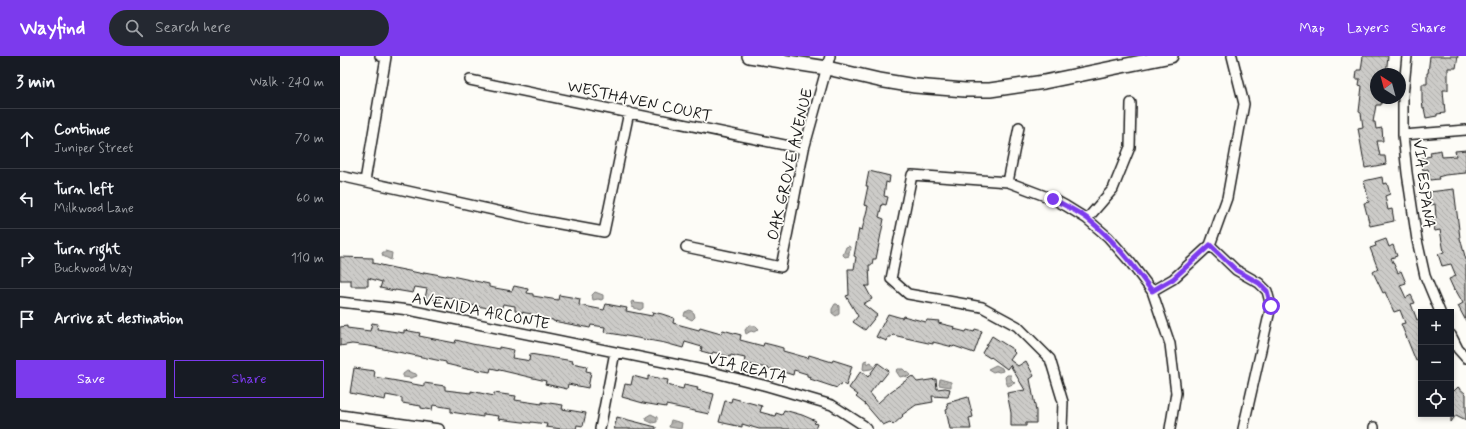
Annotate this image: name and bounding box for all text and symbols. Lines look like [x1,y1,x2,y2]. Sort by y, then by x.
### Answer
search box [109,10,389,46]
text: Wayfind [20,16,85,41]
icon: search [123,17,145,39]
text: Search here [155,18,231,38]
text: Map [1299,19,1325,37]
text: Layers [1347,19,1389,37]
text: Share [1411,19,1446,37]
north arrow [1370,68,1406,104]
text: 3 min [16,71,55,93]
text: Walk · 240 m [250,74,324,91]
street label: WESTHAVEN COURT [565,76,714,127]
street label: OAK GROVE AVENUE [763,86,818,242]
text: Continue [54,120,110,140]
icon: ahead [16,128,38,150]
text: 70 m [295,130,324,147]
street label: VIA ESPANA [1408,139,1439,230]
text: Juniper Street [54,140,133,157]
text: Turn left [54,180,114,200]
icon: left [16,188,38,210]
text: 60 m [296,190,324,207]
route end [1044,190,1062,208]
text: Milkwood Lane [54,200,134,217]
text: Turn right [54,240,121,260]
icon: right [16,248,38,270]
text: 110 m [291,250,324,267]
text: Buckwood Way [54,260,133,277]
street label: AVENIDA ARCONTE [410,288,551,335]
route start [1262,297,1280,315]
icon: arrive [16,308,38,330]
text: Arrive at destination [54,309,183,329]
map controls [1418,309,1454,417]
button: + [1418,309,1454,345]
button: − [1418,345,1454,381]
street label: VIA REATA [706,348,789,388]
button: Save [16,360,166,398]
button: Share [174,360,324,398]
button: locate [1418,381,1454,417]

